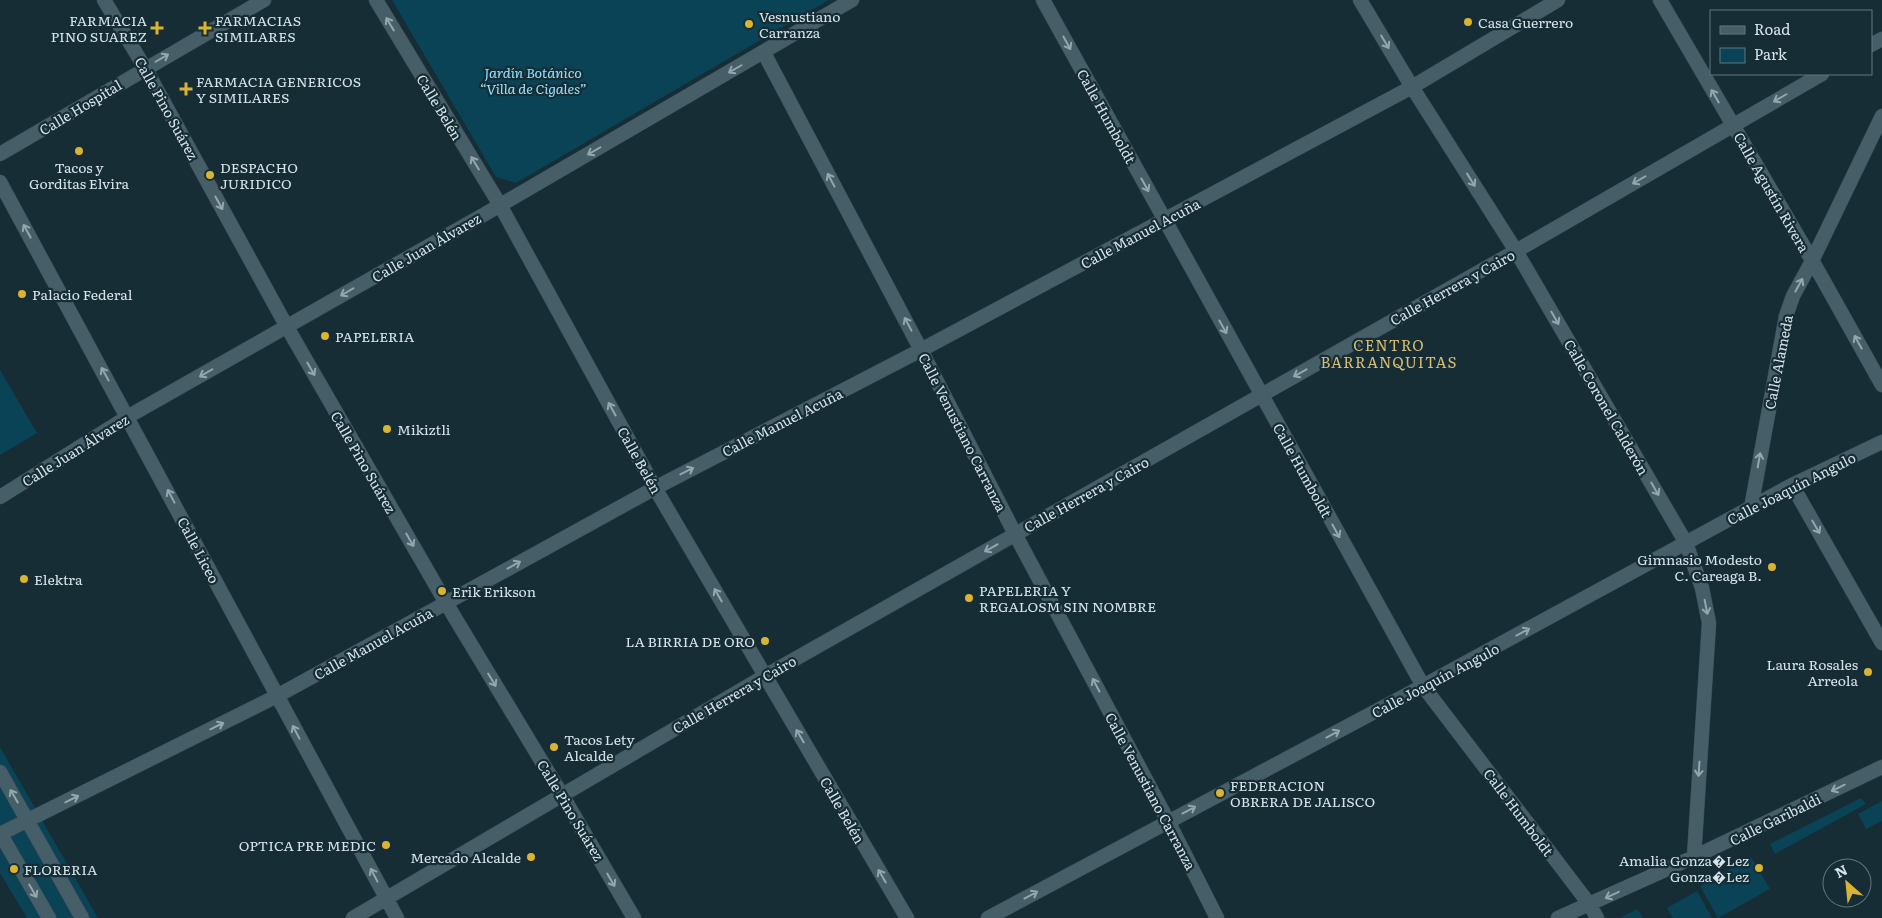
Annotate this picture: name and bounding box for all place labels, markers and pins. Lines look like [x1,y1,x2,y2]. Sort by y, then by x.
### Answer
place label: Vesnustiano Carranza [759,6,840,42]
place label: FARMACIA PINO SUAREZ [51,10,148,46]
place label: FARMACIAS SIMILARES [215,10,301,46]
place label: Casa Guerrero [1478,12,1573,32]
marker: Casa Guerrero [1462,16,1474,28]
marker: Vesnustiano Carranza [743,18,755,30]
marker: FARMACIA PINO SUAREZ [151,22,163,34]
marker: FARMACIAS SIMILARES [199,22,211,34]
place label: FARMACIA GENERICOS Y SIMILARES [196,71,361,107]
marker: FARMACIA GENERICOS Y SIMILARES [180,83,192,95]
marker: Tacos y Gorditas Elvira [73,145,85,157]
place label: Tacos y Gorditas Elvira [29,157,130,193]
place label: DESPACHO JURIDICO [220,157,298,193]
marker: DESPACHO JURIDICO [204,169,216,181]
place label: Palacio Federal [32,284,133,304]
marker: Palacio Federal [16,288,28,300]
place label: PAPELERIA [335,326,415,346]
marker: PAPELERIA [319,330,331,342]
place label: Mikiztli [397,419,451,439]
marker: Mikiztli [381,423,393,435]
place label: Gimnasio Modesto C. Careaga B. [1637,549,1762,585]
marker: Gimnasio Modesto C. Careaga B. [1766,561,1778,573]
place label: Elektra [34,569,83,589]
marker: Elektra [18,573,30,585]
place label: PAPELERIA Y REGALOSM SIN NOMBRE [979,580,1156,616]
place label: Erik Erikson [452,581,536,601]
marker: Erik Erikson [436,585,448,597]
marker: PAPELERIA Y REGALOSM SIN NOMBRE [963,592,975,604]
place label: LA BIRRIA DE ORO [626,631,755,651]
marker: LA BIRRIA DE ORO [759,635,771,647]
place label: Laura Rosales Arreola [1767,654,1858,690]
marker: Laura Rosales Arreola [1862,666,1874,678]
place label: Tacos Lety Alcalde [564,729,635,765]
marker: Tacos Lety Alcalde [548,741,560,753]
place label: FEDERACION OBRERA DE JALISCO [1230,775,1375,811]
marker: FEDERACION OBRERA DE JALISCO [1214,787,1226,799]
place label: OPTICA PRE MEDIC [239,835,376,855]
marker: OPTICA PRE MEDIC [380,839,392,851]
place label: Mercado Alcalde [410,847,521,867]
place label: Amalia Gonza�Lez Gonza�Lez [1619,850,1749,886]
marker: Mercado Alcalde [525,851,537,863]
place label: FLORERIA [24,859,98,879]
marker: Amalia Gonza�Lez Gonza�Lez [1753,862,1765,874]
marker: FLORERIA [8,863,20,875]

